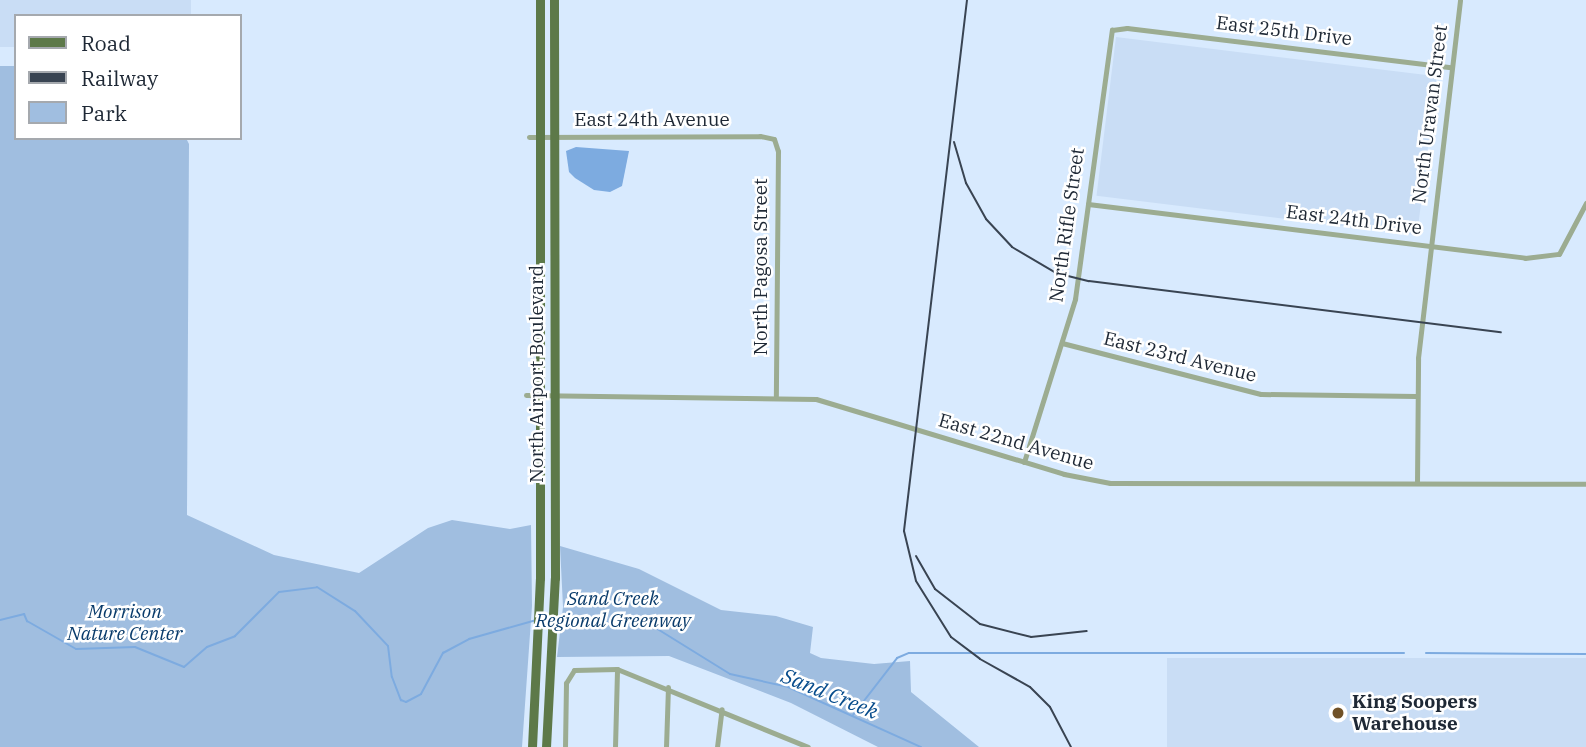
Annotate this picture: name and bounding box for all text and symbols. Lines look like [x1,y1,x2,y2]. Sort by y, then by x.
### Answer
street label: East 25th Drive [1215,11,1353,51]
legend [14,14,242,140]
street label: North Uravan Street [1408,23,1452,205]
text: Road [81,29,131,57]
text: Railway [81,64,158,92]
text: Park [81,99,127,127]
street label: East 24th Avenue [574,109,730,131]
street label: North Rifle Street [1045,146,1089,304]
street label: North Pagosa Street [750,178,772,356]
street label: East 24th Drive [1285,200,1423,240]
street label: North Airport Boulevard [526,265,548,483]
street label: East 23rd Avenue [1101,327,1259,387]
street label: East 22nd Avenue [936,409,1096,475]
park label: Sand Creek Regional Greenway [536,588,690,632]
park label: Morrison Nature Center [67,601,183,645]
water label: Sand Creek [778,662,882,724]
place label: King Soopers Warehouse [1352,691,1477,735]
marker: King Soopers Warehouse [1330,705,1346,721]

